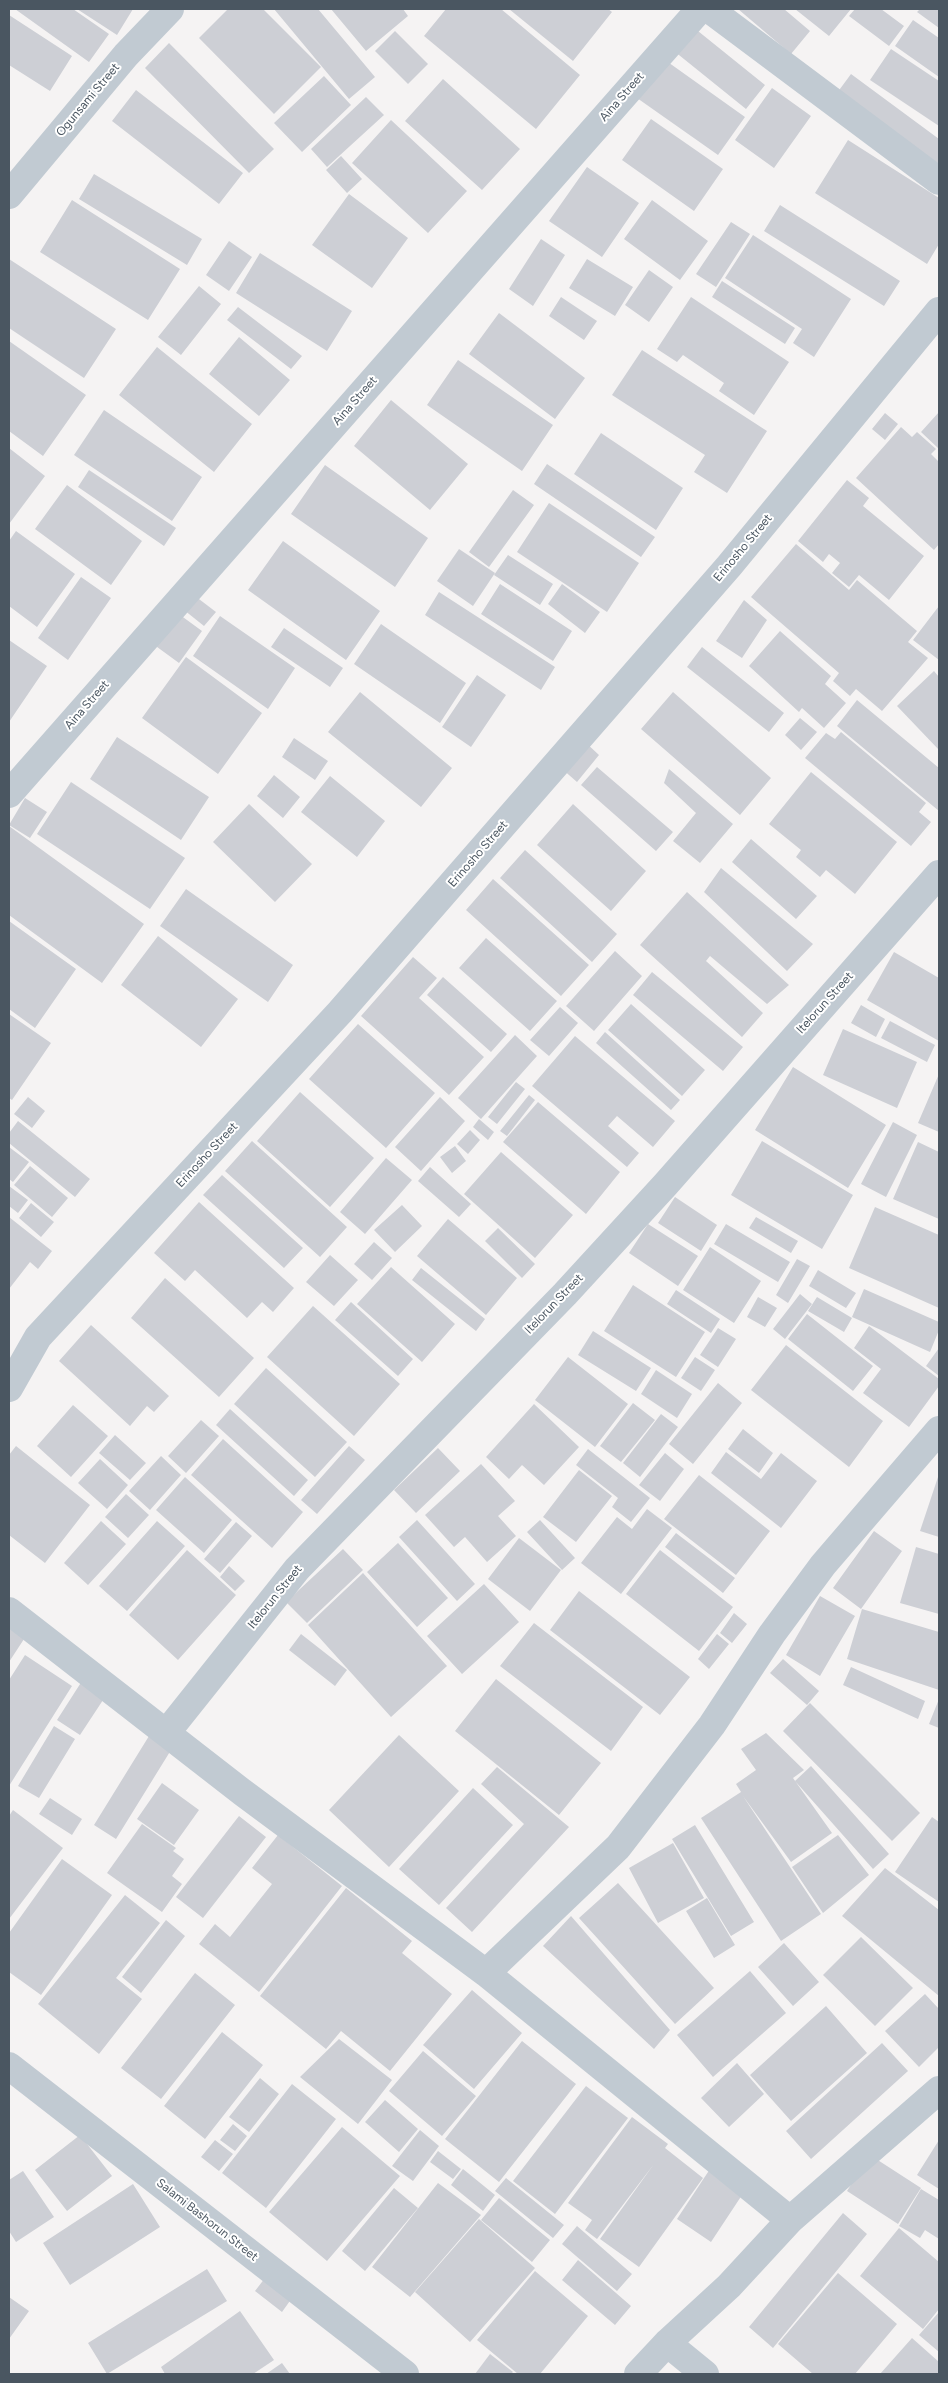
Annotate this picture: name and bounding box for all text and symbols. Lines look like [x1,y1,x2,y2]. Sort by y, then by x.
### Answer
street label: Ogunsami Street [53,61,123,139]
street label: Aina Street [597,70,647,124]
street label: Aina Street [330,374,380,428]
street label: Erinosho Street [711,511,775,585]
street label: Aina Street [62,678,112,732]
street label: Erinosho Street [445,818,511,890]
street label: Itelorun Street [794,969,856,1037]
street label: Erinosho Street [173,1120,241,1190]
street label: Itelorun Street [522,1271,586,1337]
street label: Itelorun Street [245,1562,305,1632]
street label: Salami Bashorun Street [153,2176,261,2264]

